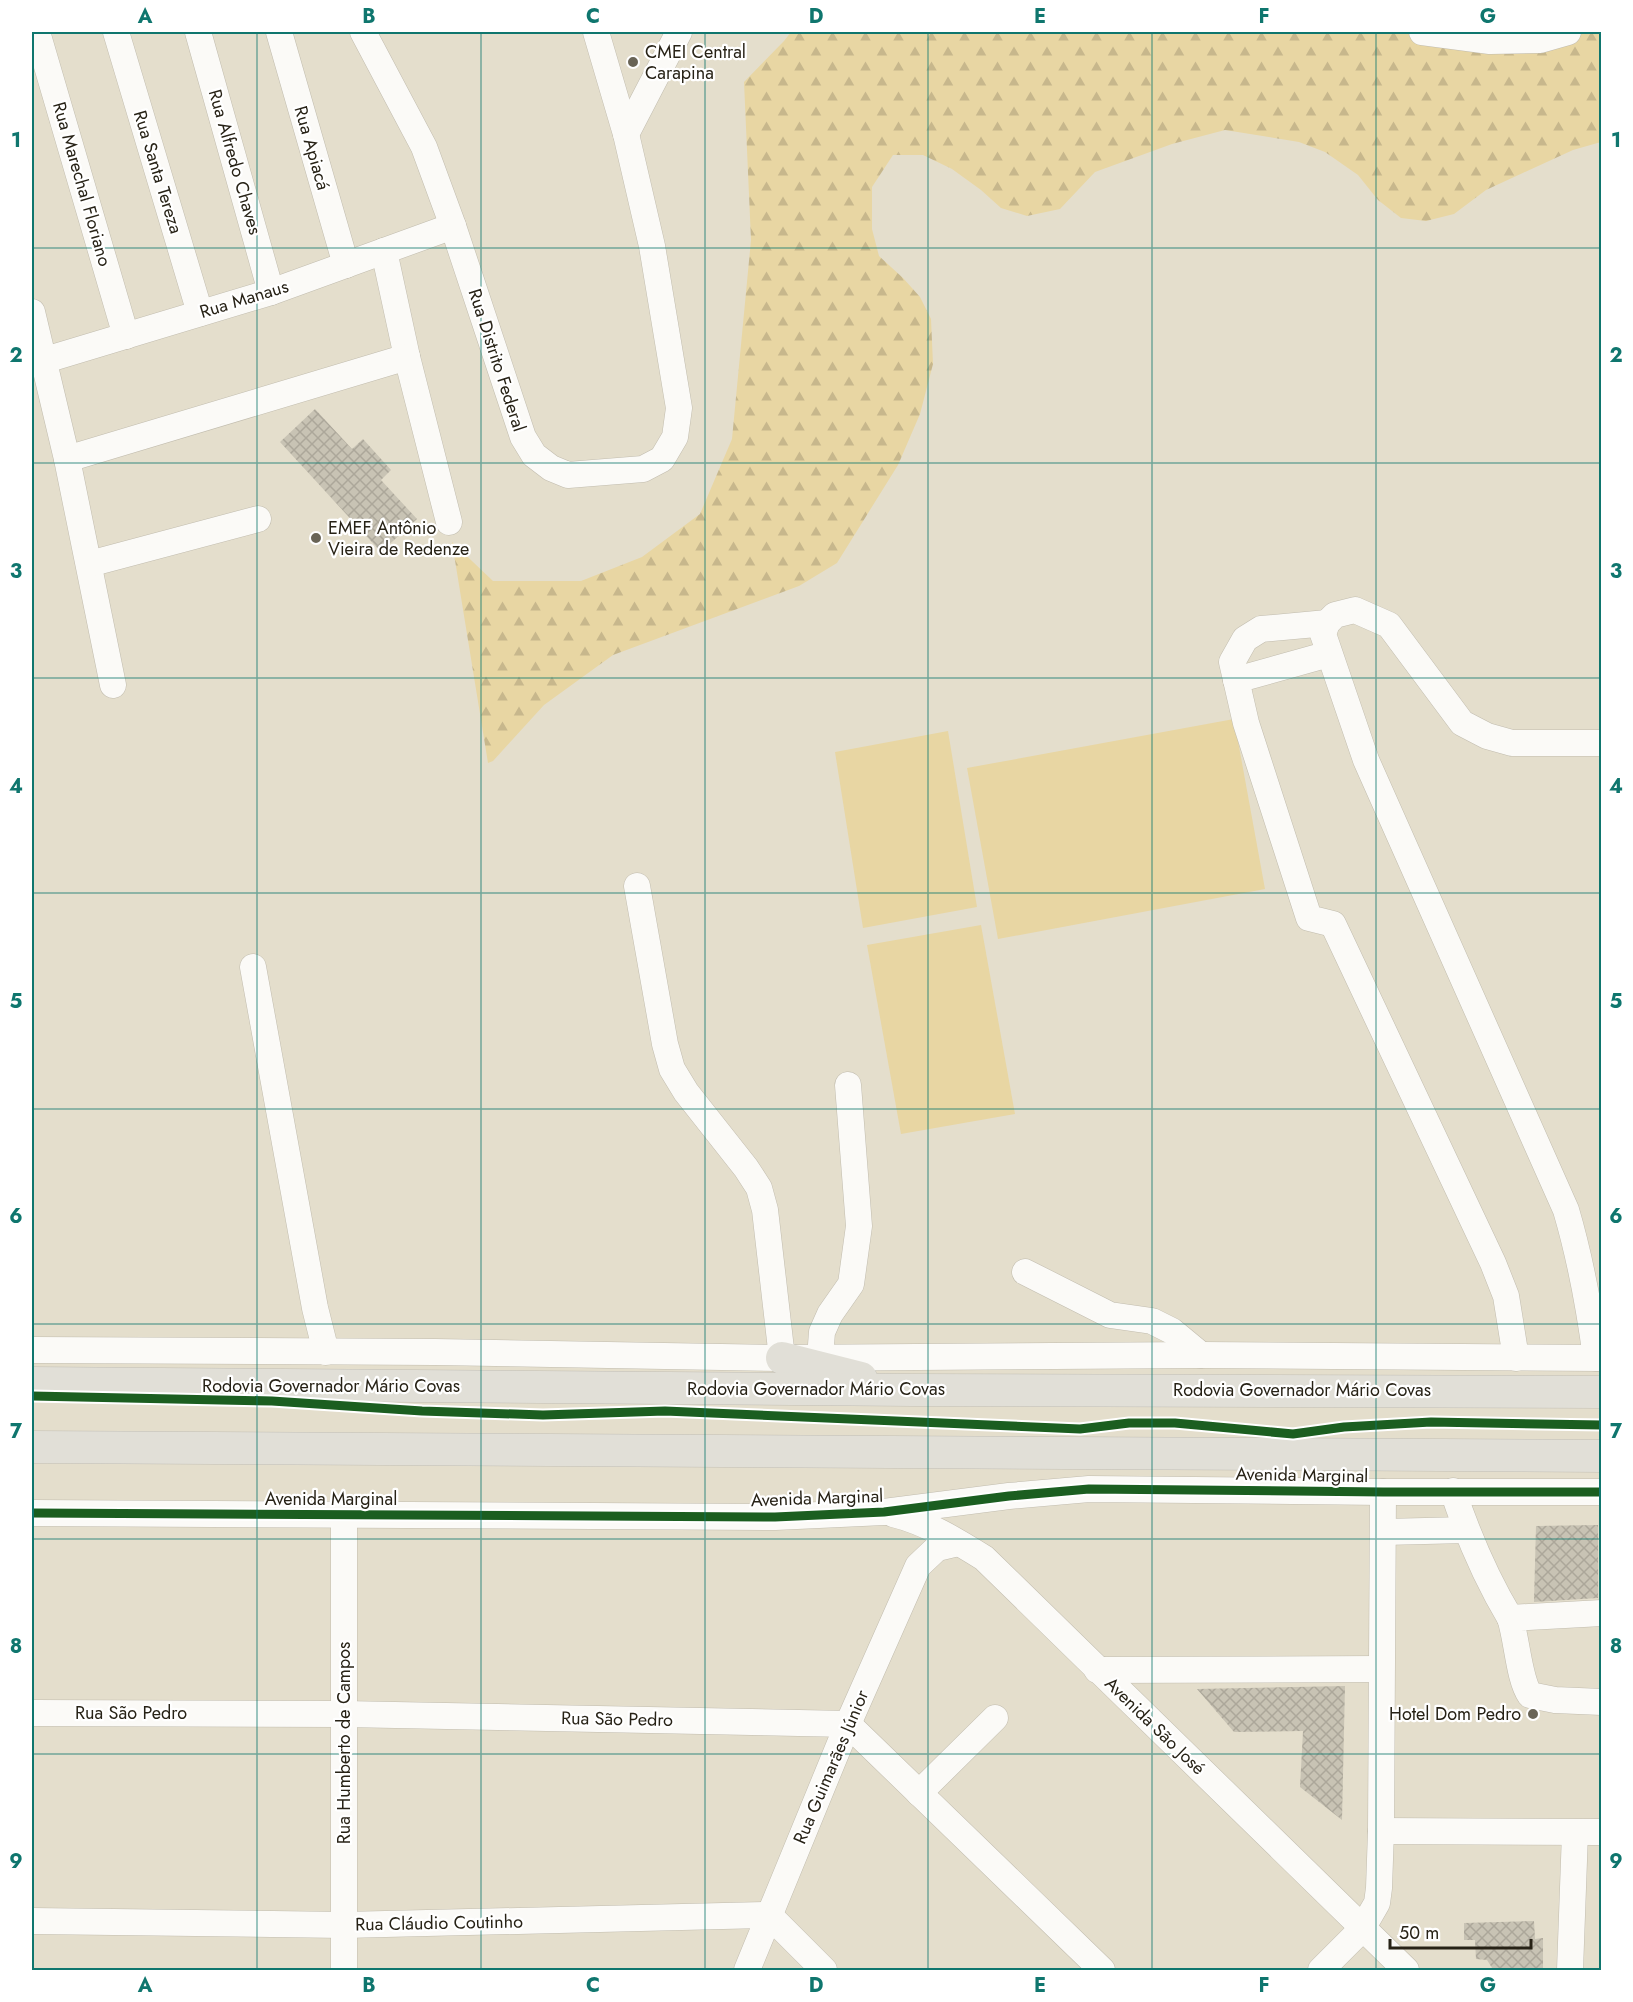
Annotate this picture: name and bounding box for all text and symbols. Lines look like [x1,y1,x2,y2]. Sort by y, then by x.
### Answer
text: A [137,2,153,31]
text: B [362,2,376,31]
text: C [586,2,600,31]
text: D [809,2,823,31]
text: E [1034,2,1046,31]
text: F [1258,2,1270,31]
text: G [1480,2,1496,31]
place label: CMEI Central Carapina [645,39,746,86]
marker: CMEI Central Carapina [626,55,640,69]
street label: Rua Alfredo Chaves [202,86,268,238]
street label: Rua Marechal Floriano [46,99,118,269]
street label: Rua Apiacá [288,103,336,193]
street label: Rua Santa Tereza [127,107,189,237]
text: 1 [11,126,21,155]
text: 1 [1611,126,1621,155]
street label: Rua Manaus [196,273,292,325]
street label: Rua Distrito Federal [462,285,532,435]
text: 2 [9,341,23,370]
text: 2 [1609,341,1623,370]
place label: EMEF Antônio Vieira de Redenze [328,515,469,562]
marker: EMEF Antônio Vieira de Redenze [309,531,323,545]
text: 3 [10,557,22,586]
text: 3 [1610,557,1622,586]
text: 4 [9,772,23,801]
text: 4 [1609,772,1623,801]
text: 5 [10,987,23,1016]
text: 5 [1610,987,1623,1016]
text: 6 [9,1202,23,1231]
text: 6 [1609,1202,1623,1231]
street label: Rodovia Governador Mário Covas [202,1373,460,1399]
street label: Rodovia Governador Mário Covas [687,1376,945,1402]
street label: Rodovia Governador Mário Covas [1173,1377,1431,1403]
text: 7 [10,1417,23,1446]
text: 7 [1610,1417,1623,1446]
street label: Avenida Marginal [1235,1461,1369,1489]
street label: Avenida Marginal [750,1483,884,1513]
street label: Avenida Marginal [265,1486,397,1512]
text: 8 [10,1632,22,1661]
text: 8 [1610,1632,1622,1661]
street label: Rua Humberto de Campos [331,1642,357,1844]
street label: Avenida São José [1099,1671,1211,1781]
street label: Rua Guimarães Júnior [787,1685,876,1848]
street label: Rua São Pedro [75,1700,187,1726]
place label: Hotel Dom Pedro [1389,1701,1521,1727]
street label: Rua São Pedro [561,1705,673,1733]
marker: Hotel Dom Pedro [1526,1707,1540,1721]
text: 9 [9,1847,23,1876]
text: 9 [1609,1847,1623,1876]
street label: Rua Cláudio Coutinho [355,1909,523,1937]
scale bar [1390,1912,1531,1950]
text: 50 m [1399,1920,1439,1946]
text: A [137,1971,153,2000]
text: B [362,1971,376,2000]
text: C [586,1971,600,2000]
text: D [809,1971,823,2000]
text: E [1034,1971,1046,2000]
text: F [1258,1971,1270,2000]
text: G [1480,1971,1496,2000]

